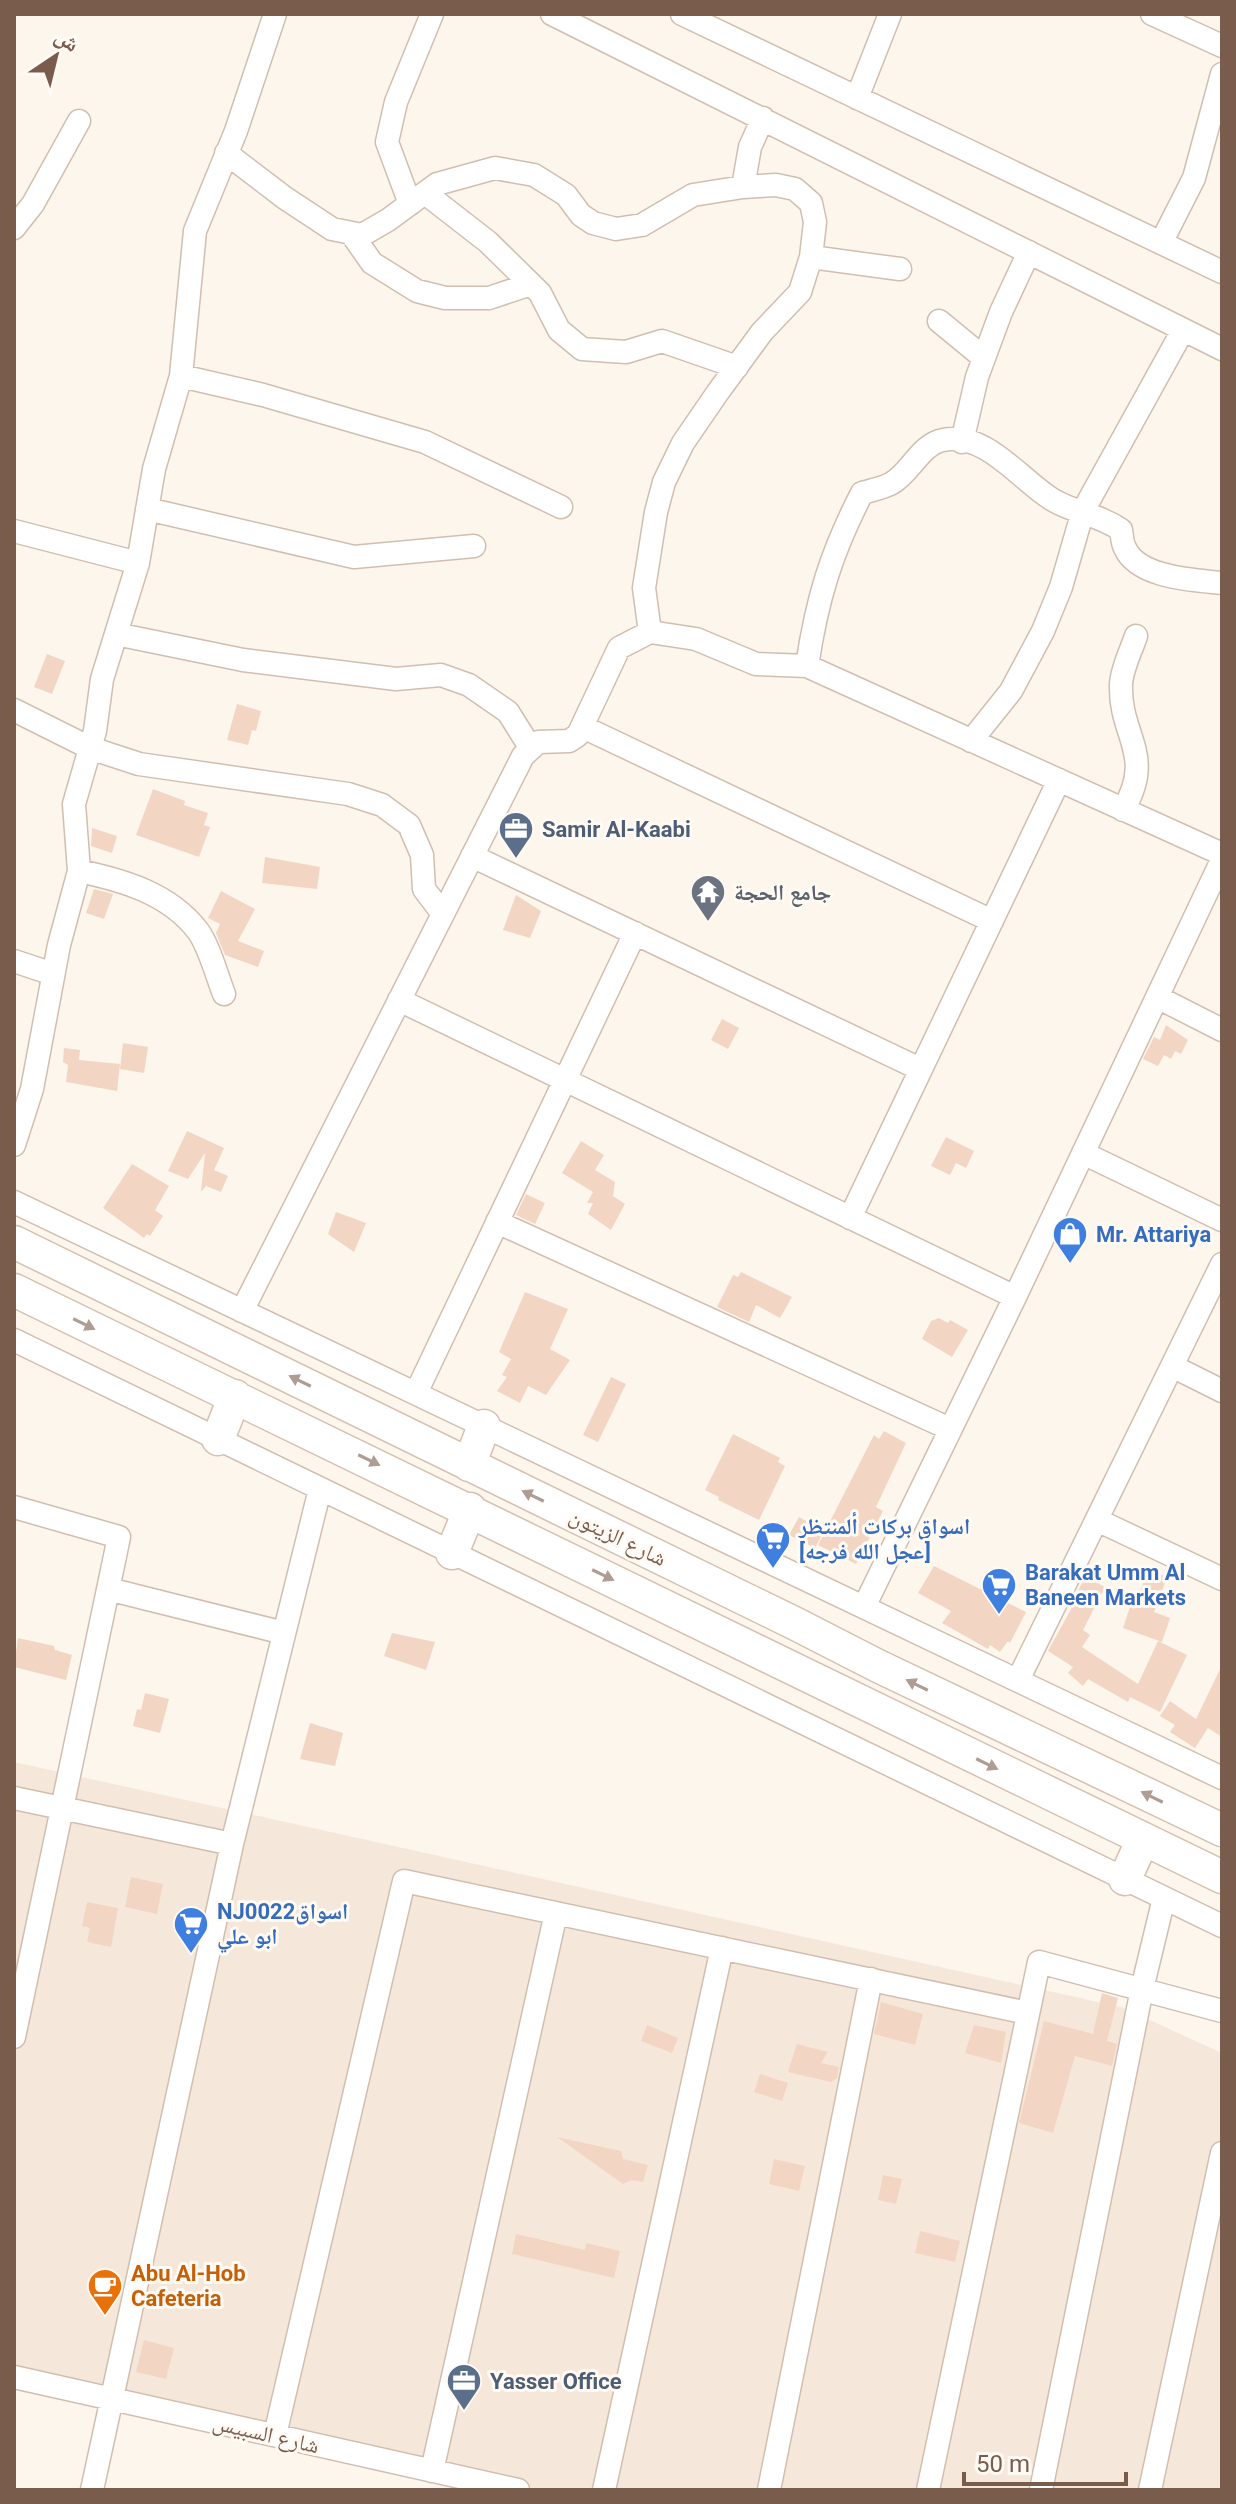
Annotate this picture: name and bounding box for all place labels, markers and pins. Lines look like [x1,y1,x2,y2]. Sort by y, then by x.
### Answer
office icon: Samir Al-Kaabi [497,810,535,860]
place label: Samir Al-Kaabi [542,817,691,842]
temple icon: جامع الحجة [689,873,727,923]
place label: جامع الحجة [734,880,831,907]
shop icon: Mr. Attariya [1051,1215,1089,1265]
place label: Mr. Attariya [1096,1222,1212,1247]
place label: اسواق بركات ألمنتظر [عجل الله فرجه] [798,1511,970,1565]
supermarket icon: اسواق بركات ألمنتظر [عجل الله فرجه] [754,1520,792,1570]
place label: Barakat Umm Al Baneen Markets [1025,1560,1186,1610]
supermarket icon: Barakat Umm Al Baneen Markets [980,1566,1018,1616]
place label: NJ0022اسواق ابو علي [217,1899,348,1953]
supermarket icon: NJ0022اسواق ابو علي [172,1905,210,1955]
place label: Abu Al-Hob Cafeteria [131,2261,246,2311]
cafe icon: Abu Al-Hob Cafeteria [86,2267,124,2317]
office icon: Yasser Office [445,2362,483,2412]
place label: Yasser Office [490,2369,622,2394]

